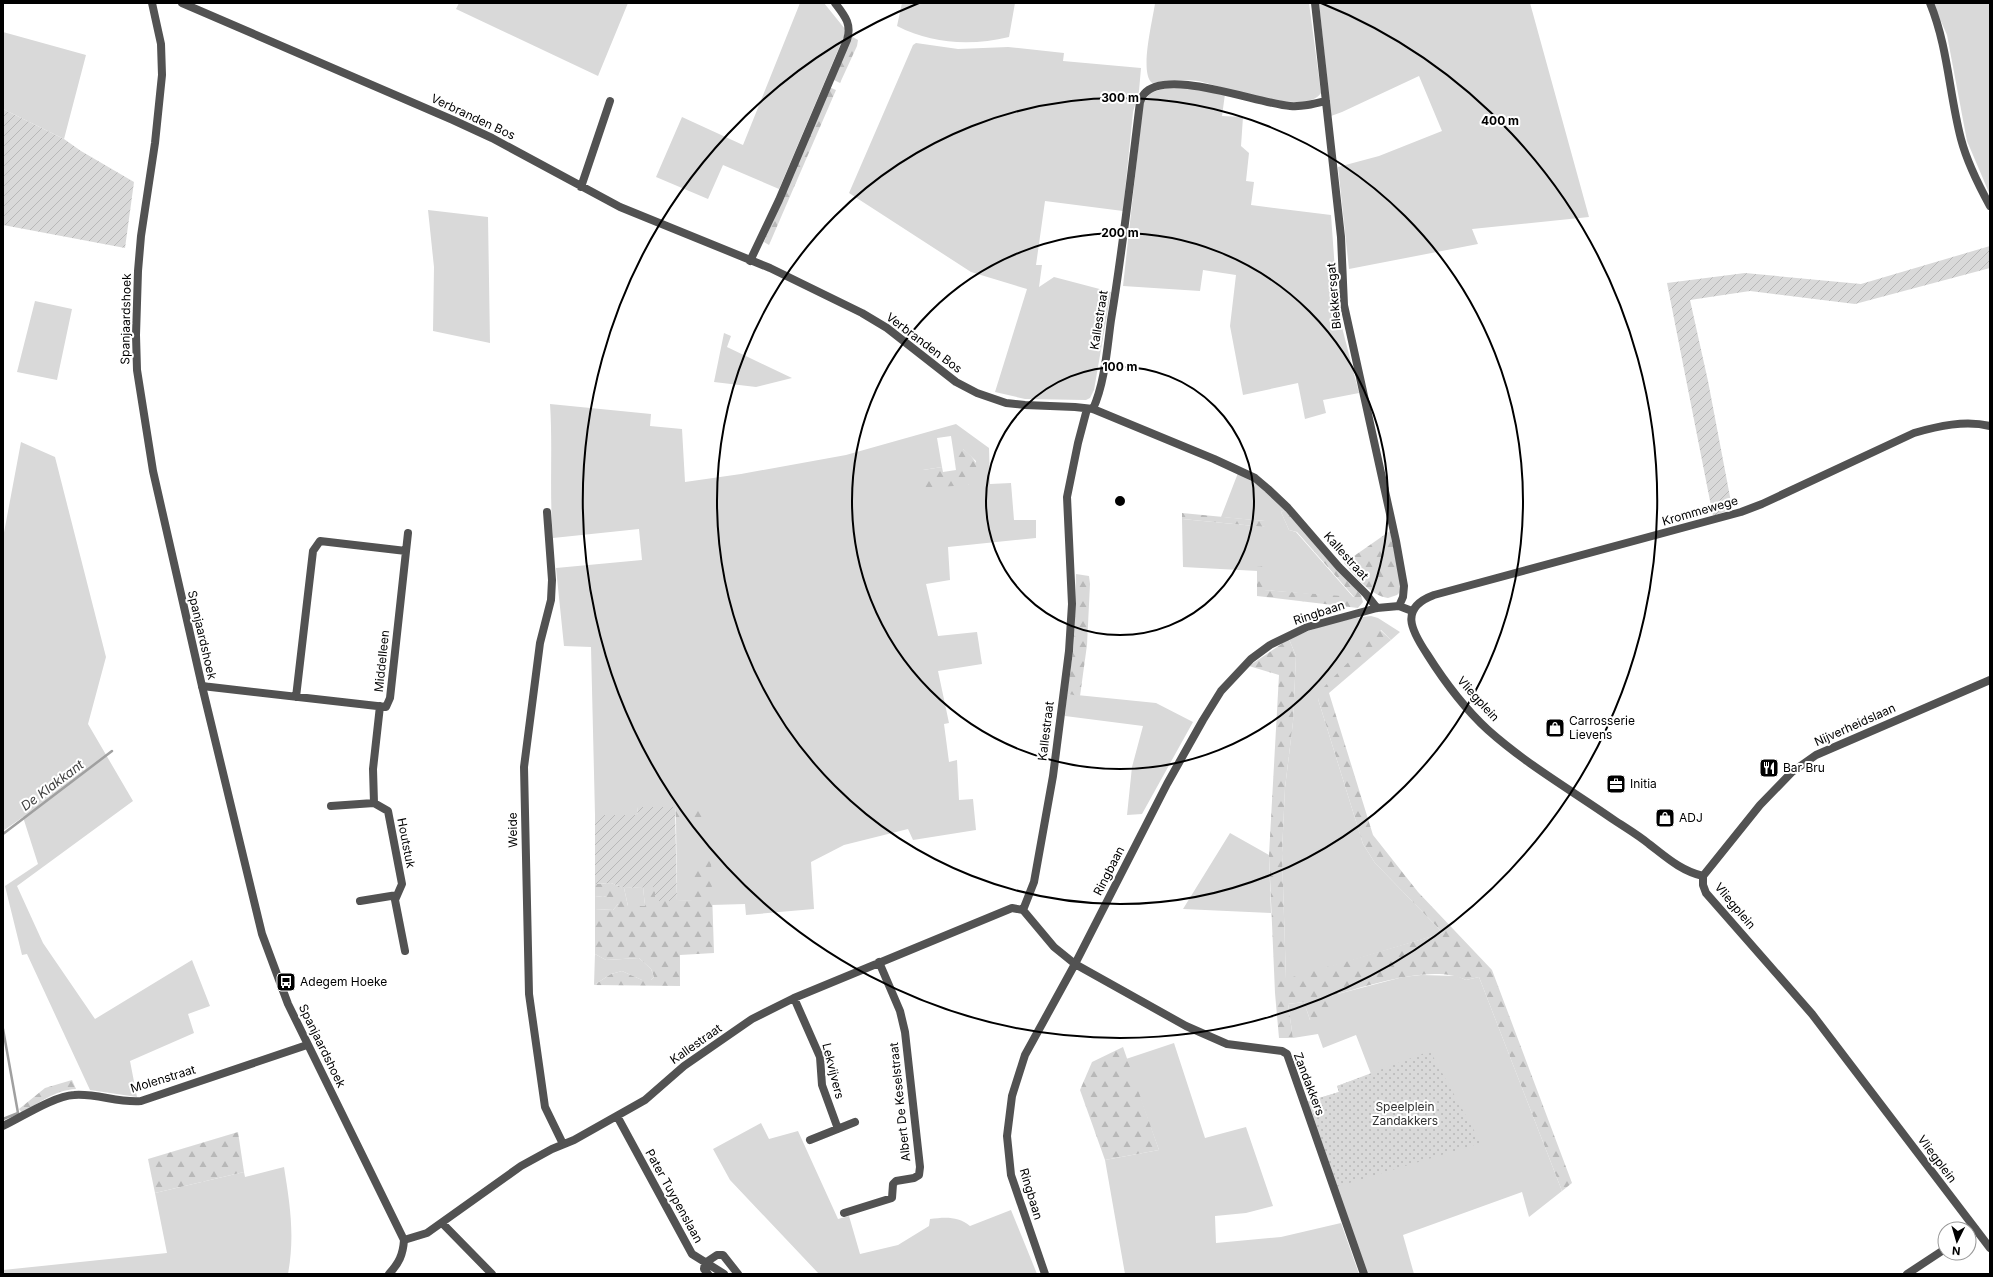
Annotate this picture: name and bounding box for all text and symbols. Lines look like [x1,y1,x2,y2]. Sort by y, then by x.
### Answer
street label: Verbranden Bos [429,90,518,143]
text: 300 m [1101,90,1139,105]
text: 400 m [1481,113,1519,128]
text: 200 m [1101,225,1139,240]
street label: Blekkersgat [1323,262,1344,330]
street label: Spanjaardshoek [117,273,134,365]
street label: Kallestraat [1086,289,1111,351]
street label: Verbranden Bos [883,309,965,376]
text: 100 m [1102,359,1138,374]
street label: Krommewege [1660,493,1740,529]
centre of rings [1113,494,1127,508]
street label: Kallestraat [1321,528,1372,583]
street label: Spanjaardshoek [185,589,220,681]
street label: Ringbaan [1291,597,1346,628]
street label: Middelleen [371,629,392,693]
street label: Vliegplein [1454,673,1503,724]
street label: Kallestraat [1034,700,1057,762]
street label: Nijverheidslaan [1812,700,1898,749]
place label: Carrosserie Lievens [1569,713,1635,742]
shop icon: Carrosserie Lievens [1544,717,1566,739]
water label: De Klakkant [18,756,87,814]
restaurant icon: Bar Bru [1758,757,1780,779]
place label: Bar Bru [1783,760,1825,775]
office icon: Initia [1605,773,1627,795]
place label: Initia [1630,776,1657,791]
shop icon: ADJ [1654,807,1676,829]
place label: ADJ [1679,810,1703,825]
street label: Weide [505,812,520,848]
street label: Houtstuk [394,816,419,870]
street label: Ringbaan [1090,844,1127,898]
street label: Vliegplein [1712,880,1759,932]
bus stop icon: Adegem Hoeke [275,971,297,993]
place label: Adegem Hoeke [300,974,387,989]
street label: Spanjaardshoek [296,1001,349,1090]
street label: Kallestraat [667,1020,725,1067]
street label: Lekvijvers [819,1041,848,1100]
street label: Albert De Keselstraat [886,1042,913,1162]
street label: Zandakkers [1291,1050,1328,1117]
street label: Molenstraat [129,1062,197,1096]
park label: Speelplein Zandakkers [1372,1099,1438,1128]
street label: Vliegplein [1915,1132,1960,1185]
street label: Pater Tuypenslaan [642,1146,706,1245]
street label: Ringbaan [1017,1166,1046,1221]
north arrow [1937,1221,1977,1261]
text: N [1951,1244,1961,1258]

